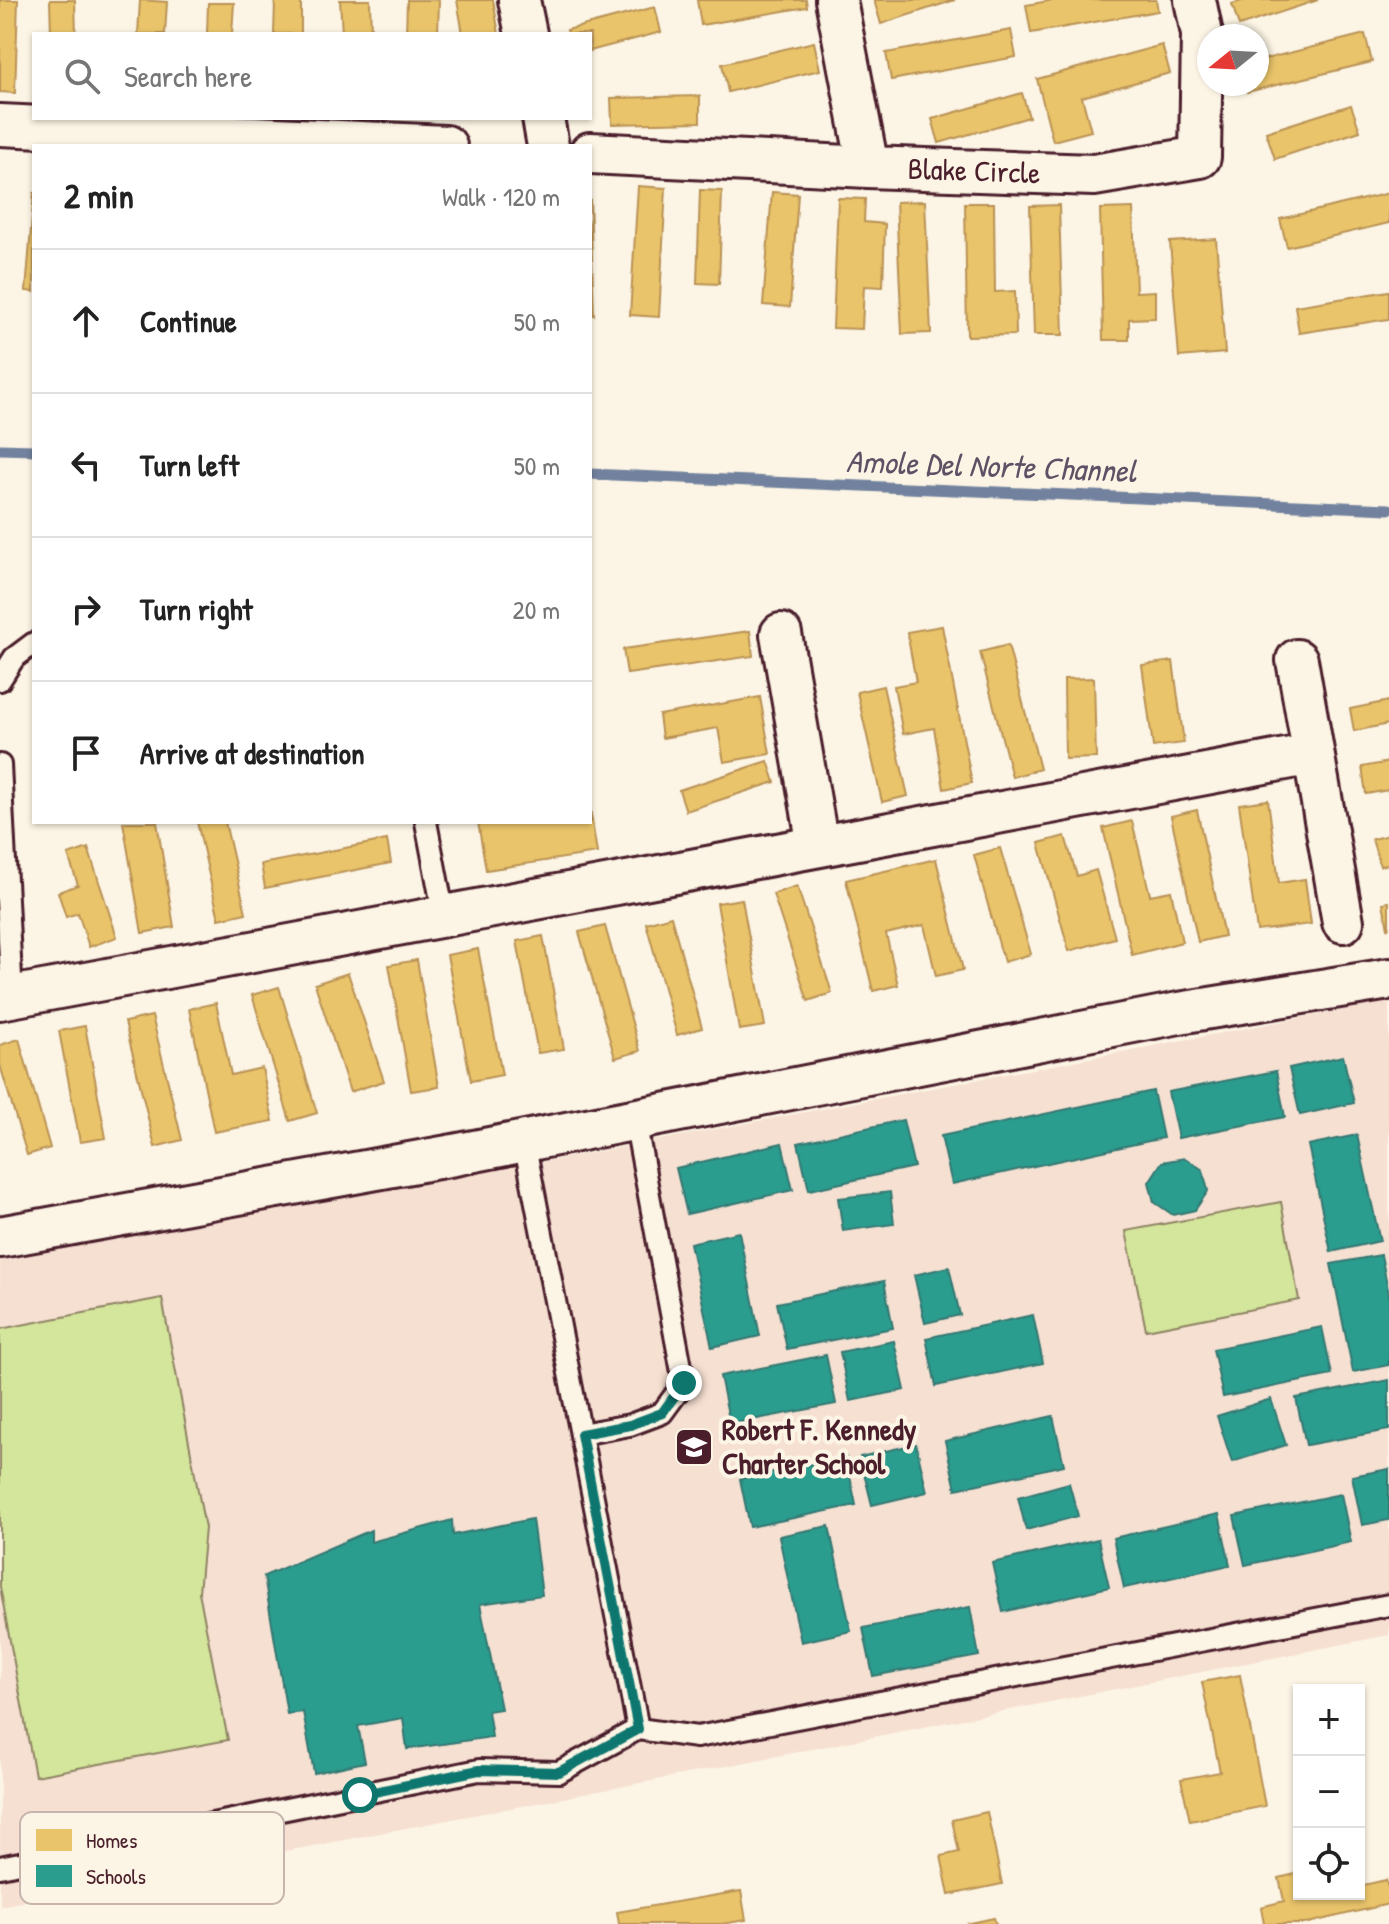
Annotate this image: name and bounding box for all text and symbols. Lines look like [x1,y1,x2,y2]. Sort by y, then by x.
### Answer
north arrow [1197,24,1269,96]
search box [32,32,592,120]
icon: search [60,54,104,98]
text: Search here [124,56,252,96]
street label: Blake Circle [907,148,1041,192]
text: 2 min [64,173,134,219]
text: Walk · 120 m [442,179,560,214]
icon: ahead [64,299,108,343]
text: Continue [140,301,237,341]
text: 50 m [514,304,560,339]
water label: Amole Del Norte Channel [845,439,1138,492]
icon: left [64,443,108,487]
text: Turn left [140,445,239,485]
text: 50 m [514,448,560,483]
icon: right [64,587,108,631]
text: Turn right [140,589,253,629]
text: 20 m [513,592,560,627]
icon: arrive [64,731,108,775]
text: Arrive at destination [140,733,365,773]
route end [666,1365,702,1401]
place label: Robert F. Kennedy Charter School [722,1409,917,1483]
school or university icon: Robert F. Kennedy Charter School [673,1426,715,1468]
map controls [1293,1684,1365,1900]
button: + [1293,1684,1365,1756]
button: − [1293,1756,1365,1828]
route start [342,1777,378,1813]
legend [20,1812,284,1904]
text: Homes [86,1825,137,1855]
button: locate [1293,1828,1365,1900]
text: Schools [86,1861,146,1891]

